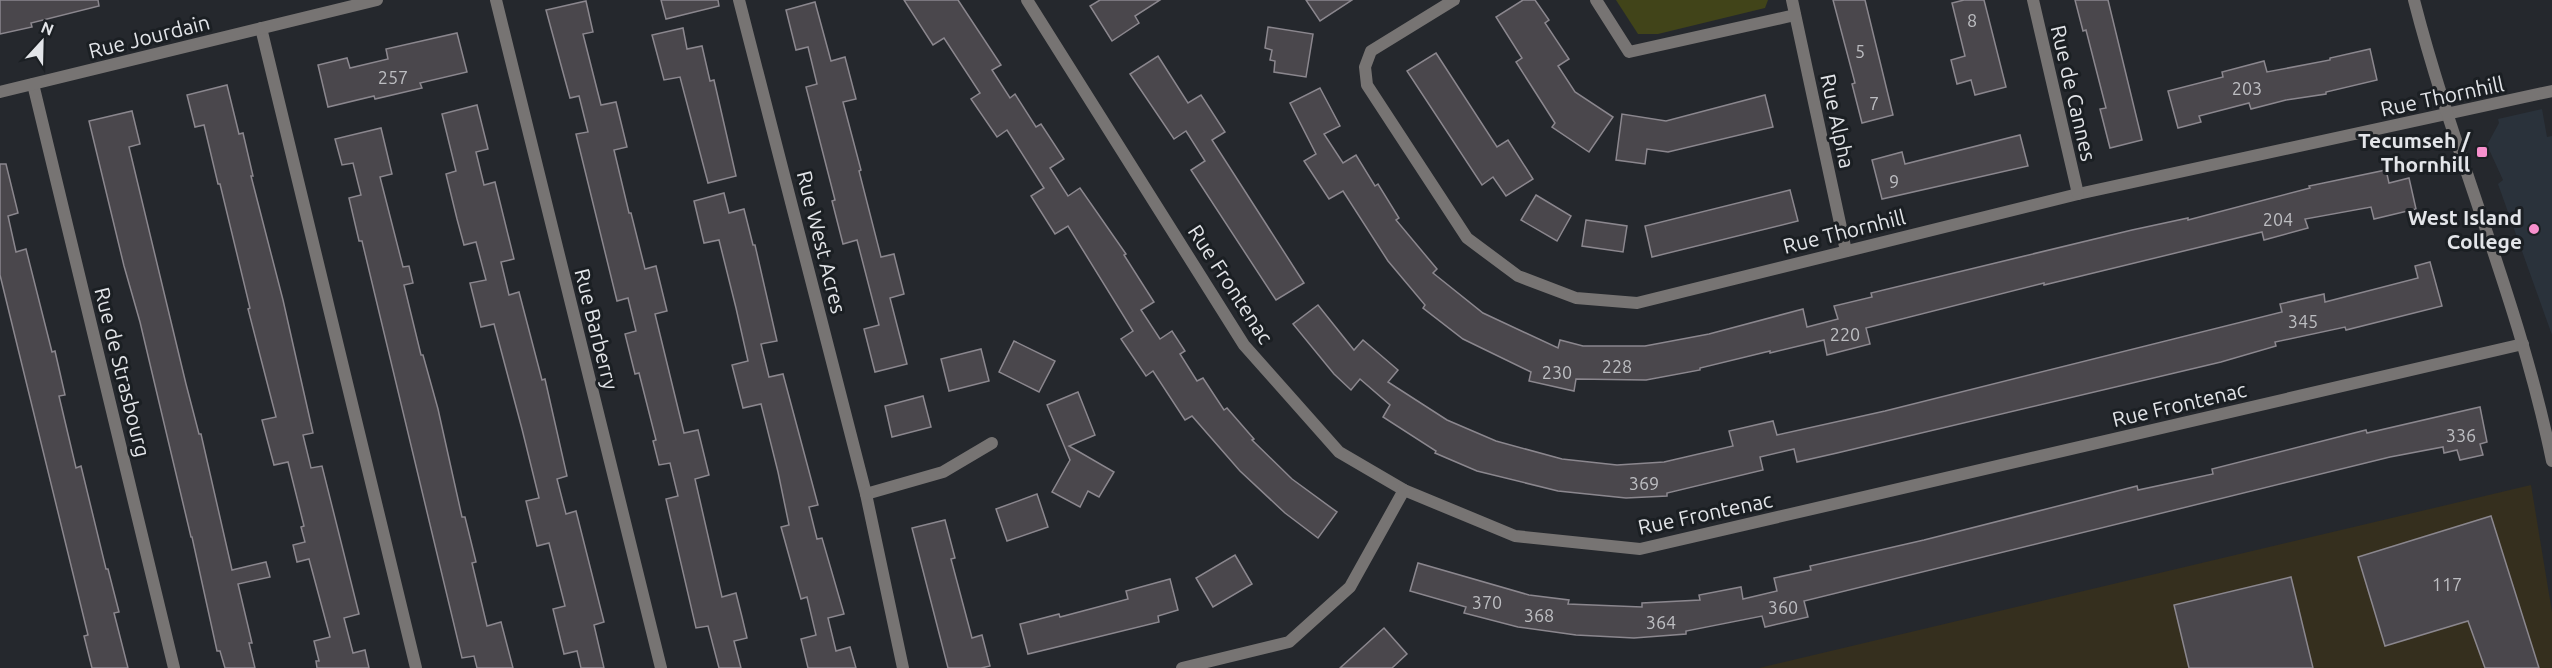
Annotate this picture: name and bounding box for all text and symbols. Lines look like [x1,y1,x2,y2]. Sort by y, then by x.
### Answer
street label: Rue Jourdain [86,9,212,63]
house number: 8 [1967,10,1977,30]
north arrow [12,12,72,72]
text: N [39,18,57,39]
street label: Rue de Cannes [2047,23,2101,163]
house number: 5 [1855,41,1865,61]
house number: 257 [378,67,408,87]
street label: Rue Thornhill [2378,71,2506,121]
street label: Rue Alpha [1816,72,1860,170]
house number: 203 [2232,78,2262,98]
house number: 7 [1869,93,1879,113]
place label: Tecumseh / Thornhill [2358,128,2471,176]
marker: Tecumseh / Thornhill [2475,145,2489,159]
street label: Rue West Acres [793,168,851,316]
house number: 9 [1889,171,1899,191]
street label: Rue Thornhill [1780,204,1908,258]
place label: West Island College [2408,205,2522,253]
house number: 204 [2263,209,2293,229]
street label: Rue Frontenac [1184,220,1278,348]
marker: West Island College [2527,222,2541,236]
street label: Rue Barberry [570,266,624,392]
street label: Rue de Strasbourg [90,285,156,459]
house number: 345 [2288,311,2318,331]
house number: 220 [1830,324,1860,344]
house number: 228 [1602,356,1632,376]
house number: 230 [1542,362,1572,382]
street label: Rue Frontenac [2110,377,2249,431]
house number: 336 [2446,425,2476,445]
house number: 369 [1629,473,1659,493]
street label: Rue Frontenac [1636,487,1775,539]
house number: 117 [2432,574,2462,594]
house number: 370 [1472,592,1502,612]
house number: 360 [1768,597,1798,617]
house number: 368 [1524,605,1554,625]
house number: 364 [1646,612,1676,632]

